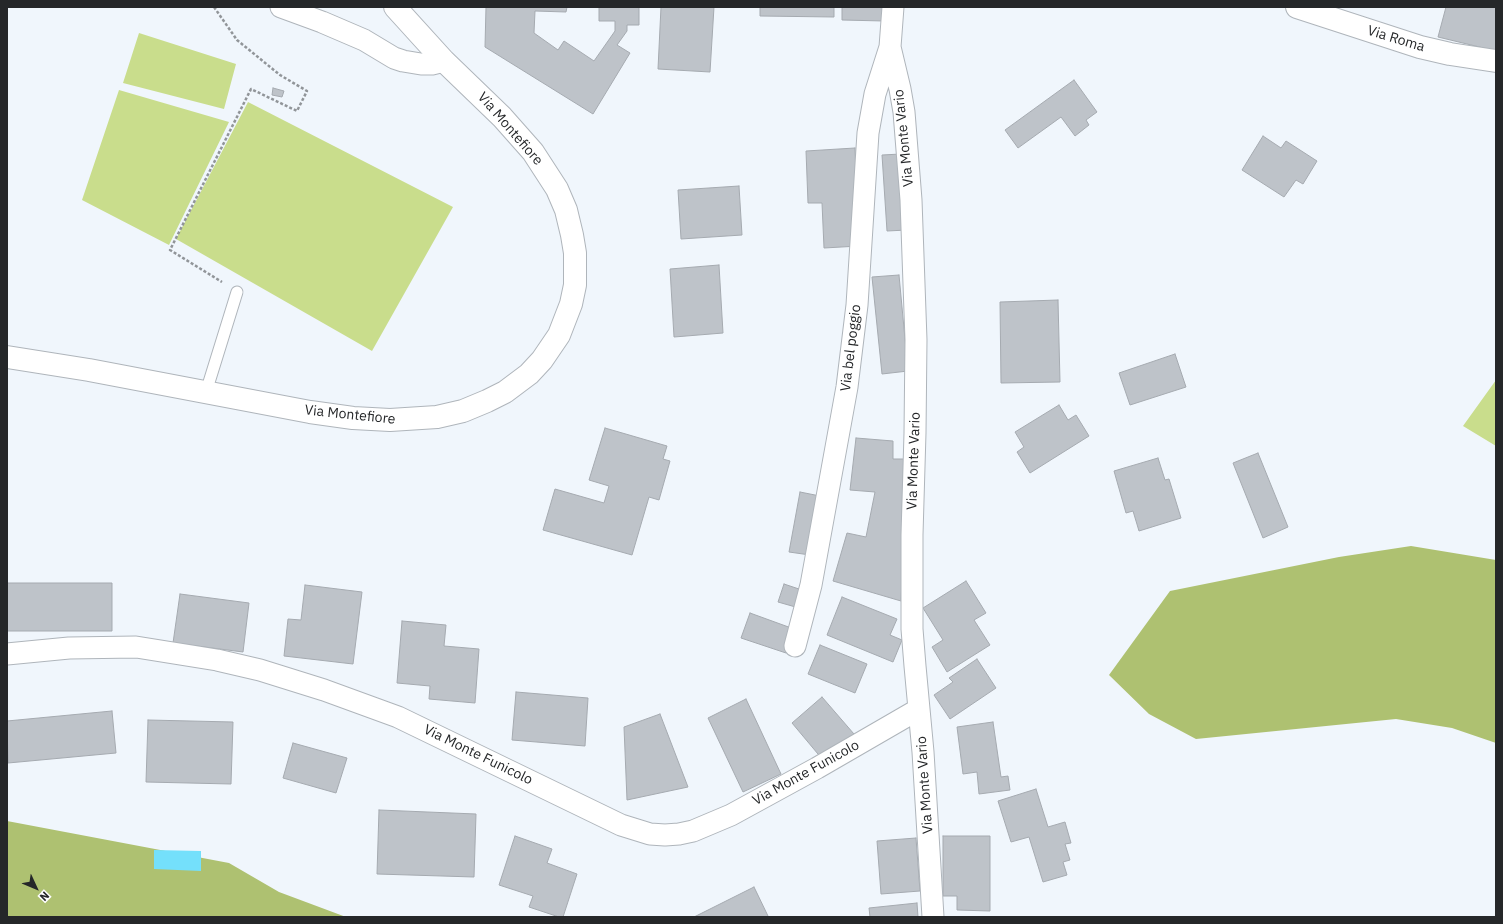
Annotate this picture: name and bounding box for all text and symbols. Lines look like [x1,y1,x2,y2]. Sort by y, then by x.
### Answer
street label: Via Roma [1365,22,1427,56]
street label: Via Monte Vario [891,88,917,188]
street label: Via Montefiore [474,89,546,169]
street label: Via bel poggio [837,303,865,393]
street label: Via Montefiore [304,402,396,428]
street label: Via Monte Vario [904,412,924,510]
street label: Via Monte Funicolo [421,721,535,789]
street label: Via Monte Vario [913,736,937,834]
street label: Via Monte Funicolo [750,737,862,809]
north arrow [16,868,56,908]
text: N [37,889,52,904]

